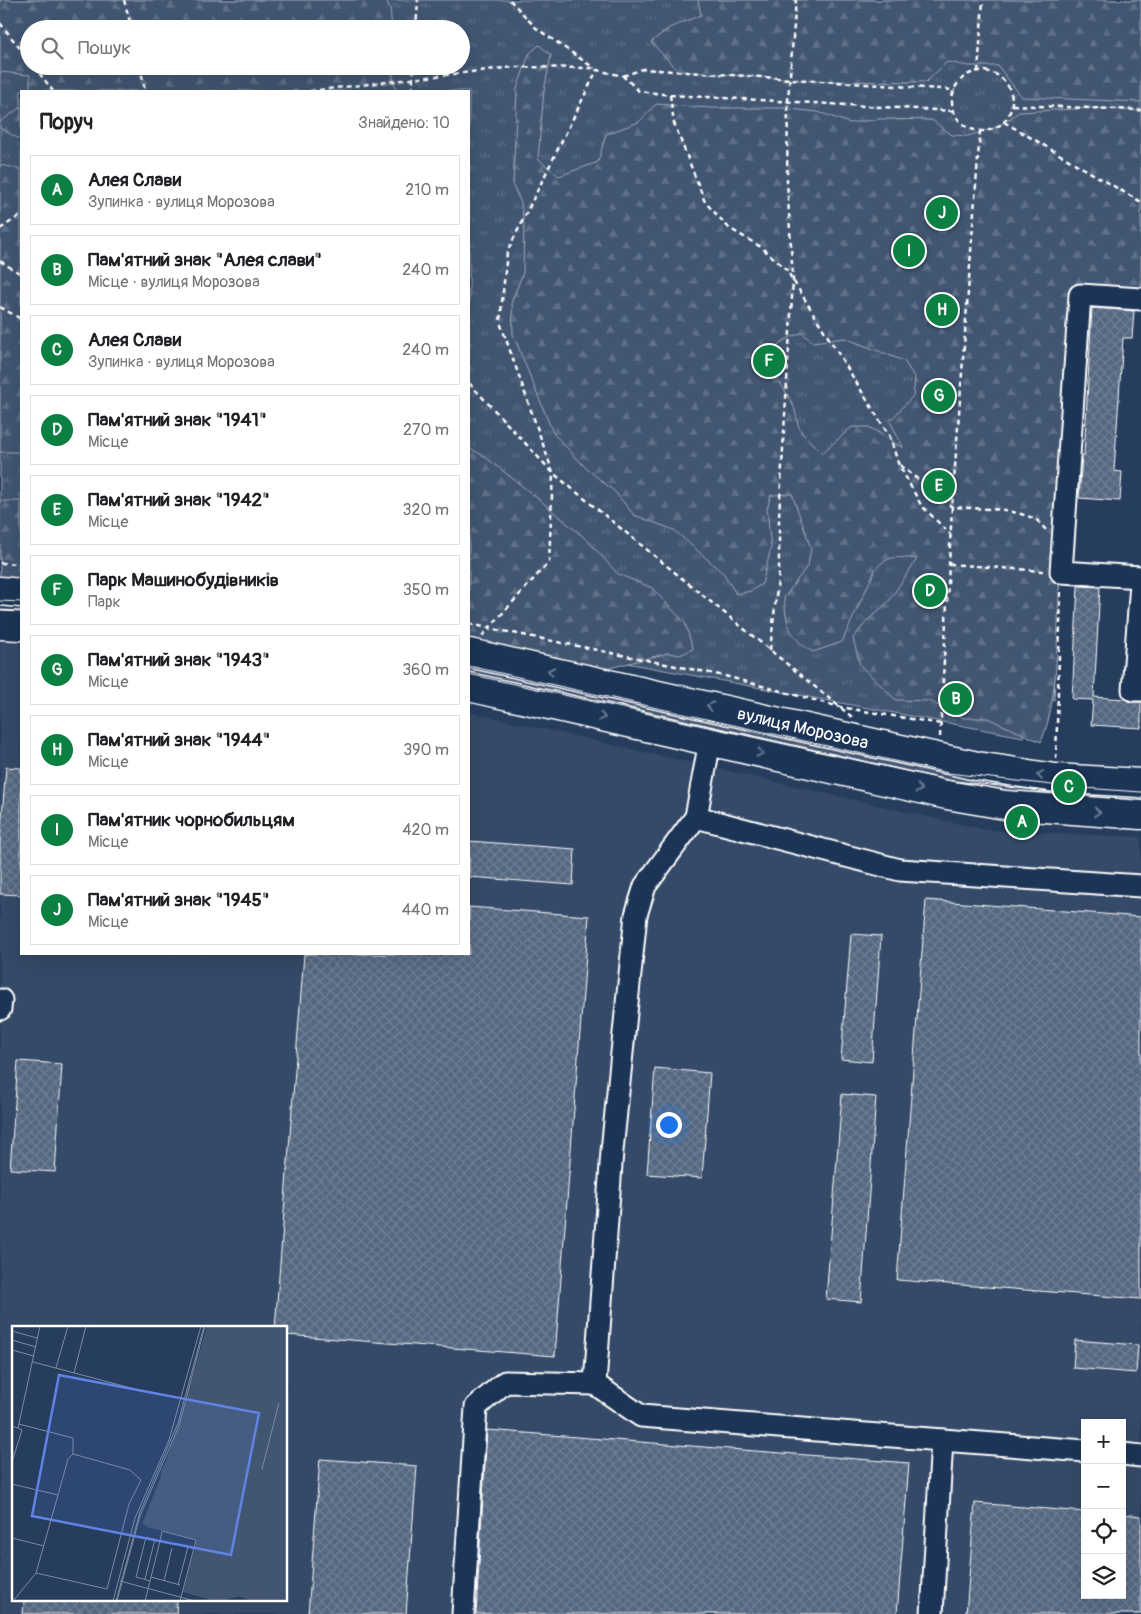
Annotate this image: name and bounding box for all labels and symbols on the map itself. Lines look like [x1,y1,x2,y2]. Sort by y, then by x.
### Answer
pin: J [926,194,958,232]
pin: I [893,232,925,270]
pin: H [926,291,958,329]
pin: F [753,342,785,380]
pin: G [923,377,955,415]
pin: E [923,467,955,505]
pin: D [914,572,946,610]
one-way arrow [547,666,556,677]
pin: B [940,680,972,718]
one-way arrow [705,701,714,712]
street label: вулиця Морозова [735,702,871,755]
one-way arrow [597,711,606,722]
one-way arrow [756,747,765,758]
pin: C [1053,768,1085,806]
one-way arrow [1036,771,1044,781]
one-way arrow [914,783,923,794]
pin: A [1006,803,1038,841]
one-way arrow [1093,806,1101,817]
your location [656,1112,682,1138]
inset map [12,1326,288,1602]

